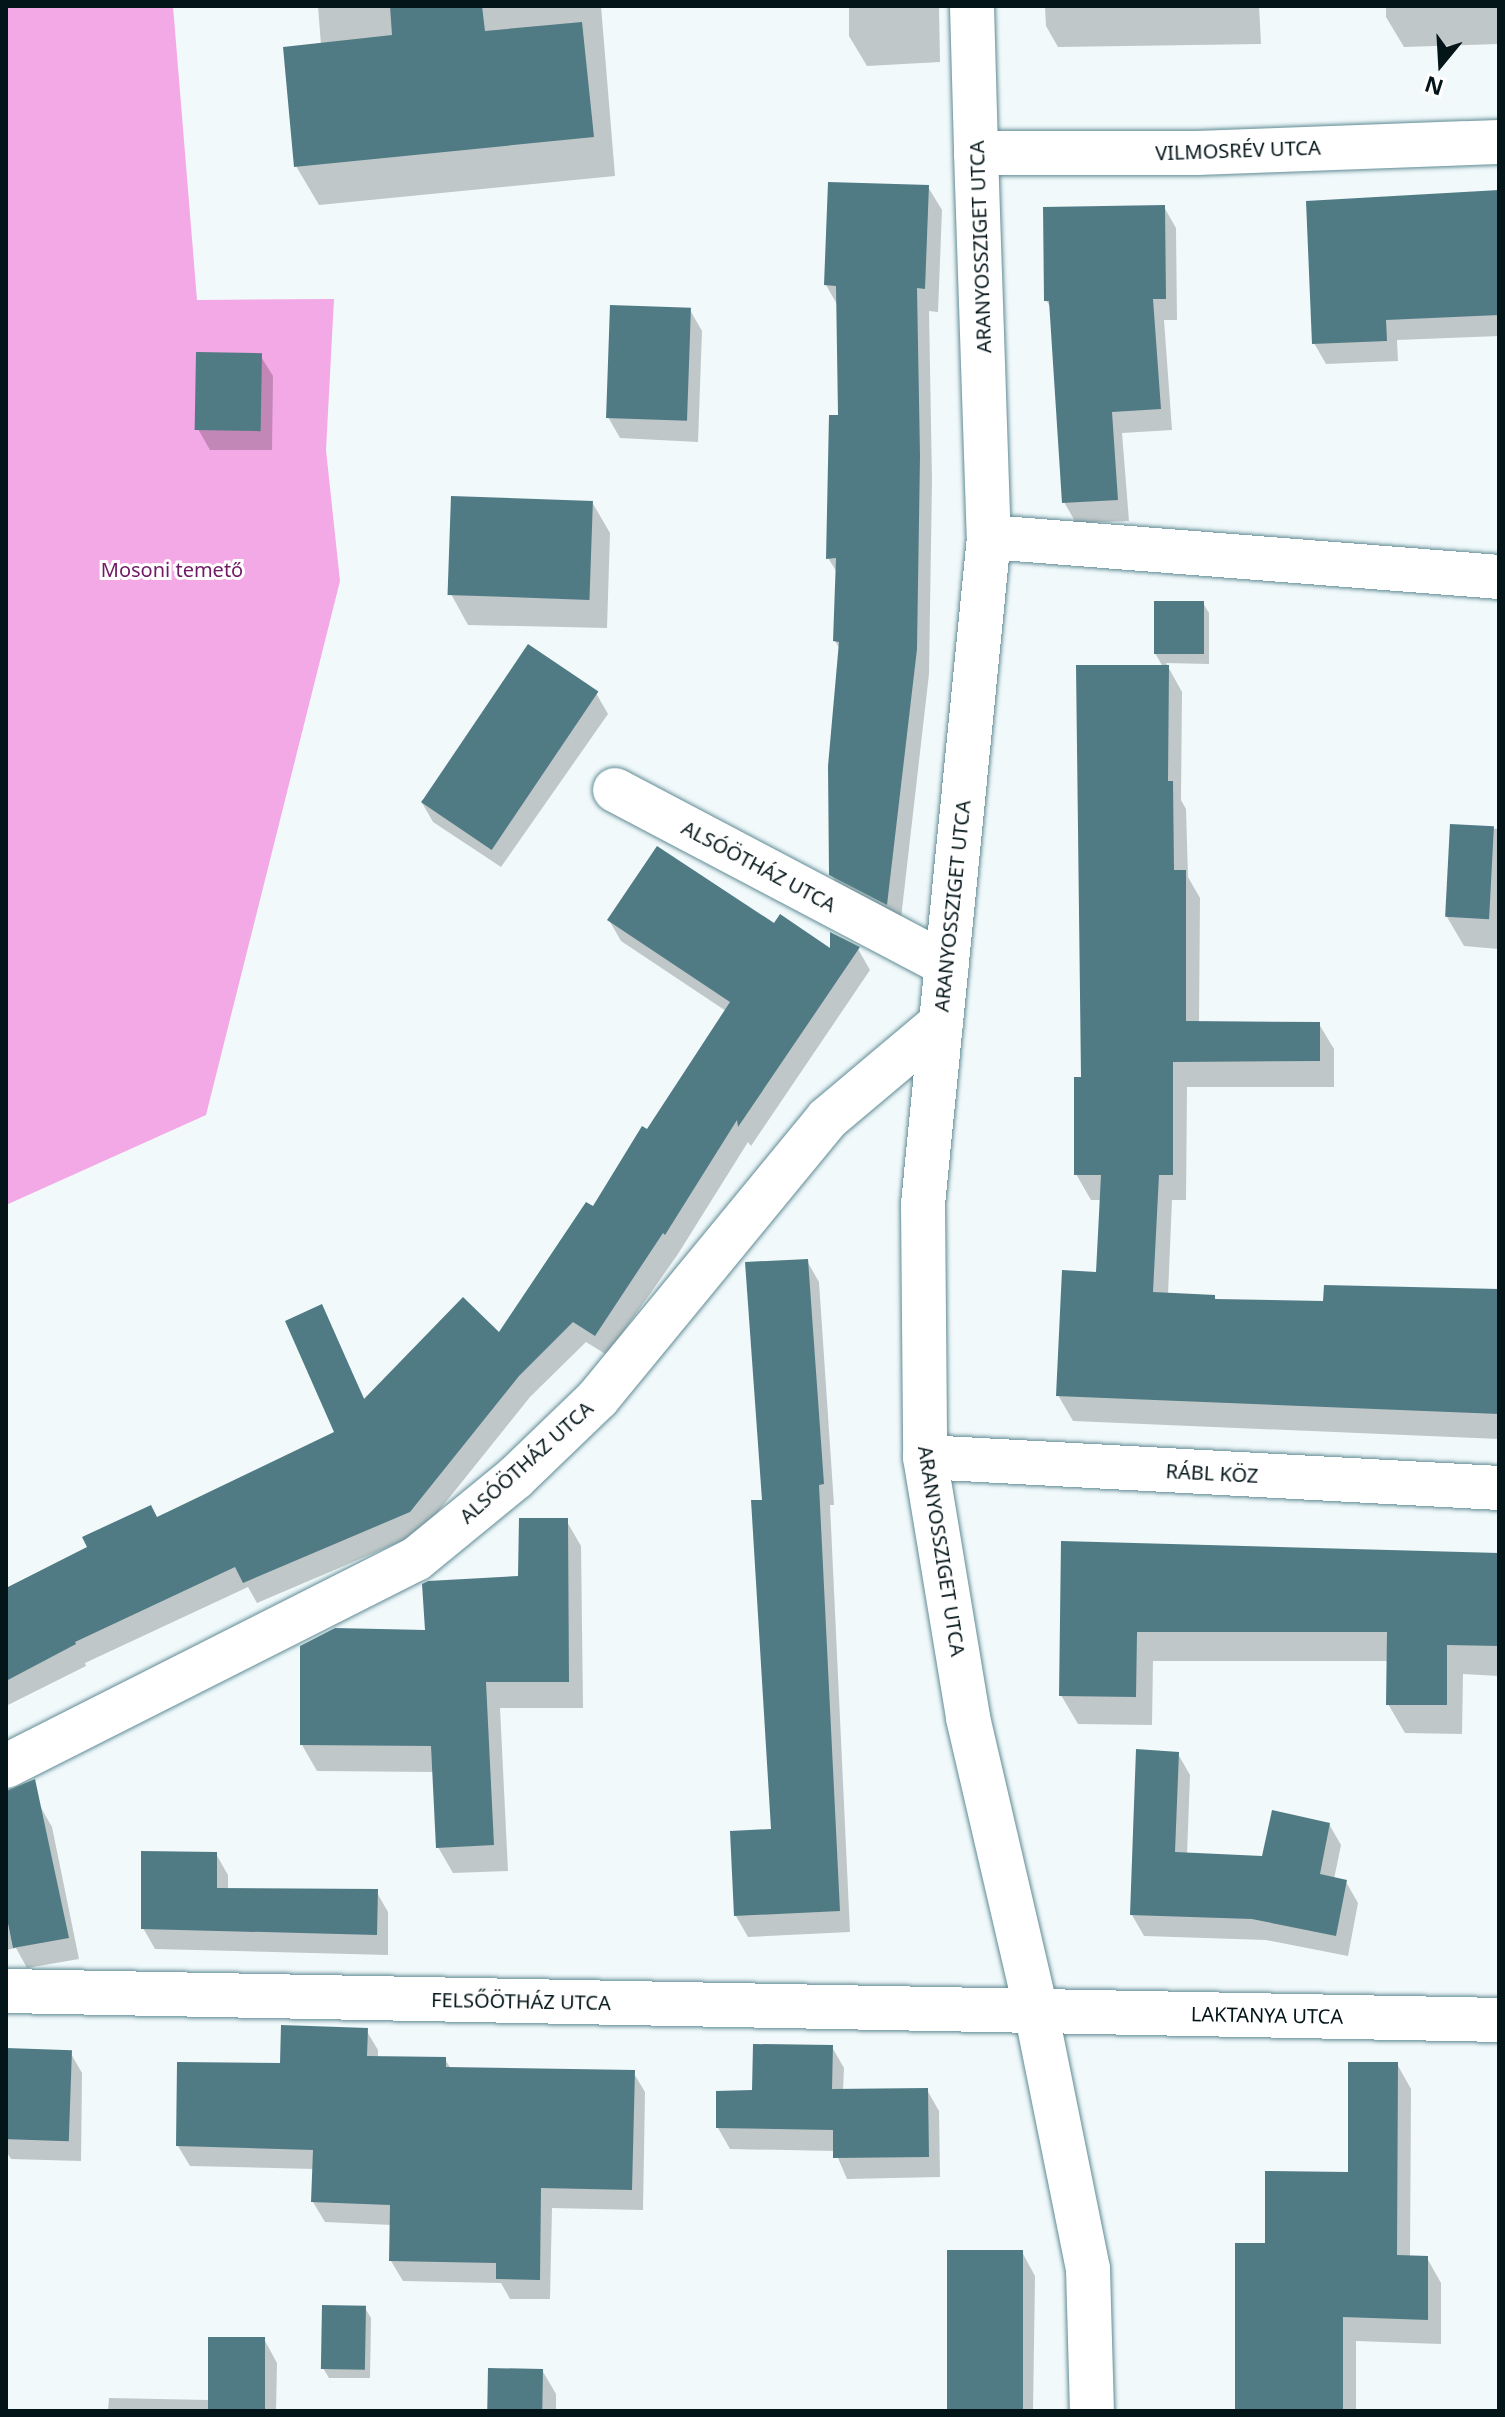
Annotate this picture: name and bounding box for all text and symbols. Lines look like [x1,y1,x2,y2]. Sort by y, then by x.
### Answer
north arrow [1401,24,1481,104]
text: N [1420,70,1447,104]
street label: VILMOSRÉV UTCA [1155,135,1321,165]
street label: ARANYOSSZIGET UTCA [964,140,996,354]
park label: Mosoni temető [101,557,243,581]
street label: ARANYOSSZIGET UTCA [929,799,975,1013]
street label: ALSÓÖTHÁZ UTCA [678,815,840,917]
street label: ALSÓÖTHÁZ UTCA [454,1396,598,1528]
street label: ARANYOSSZIGET UTCA [914,1444,970,1658]
street label: RÁBL KÖZ [1165,1459,1259,1487]
street label: FELSŐÖTHÁZ UTCA [431,1987,611,2015]
street label: LAKTANYA UTCA [1191,2002,1343,2028]

